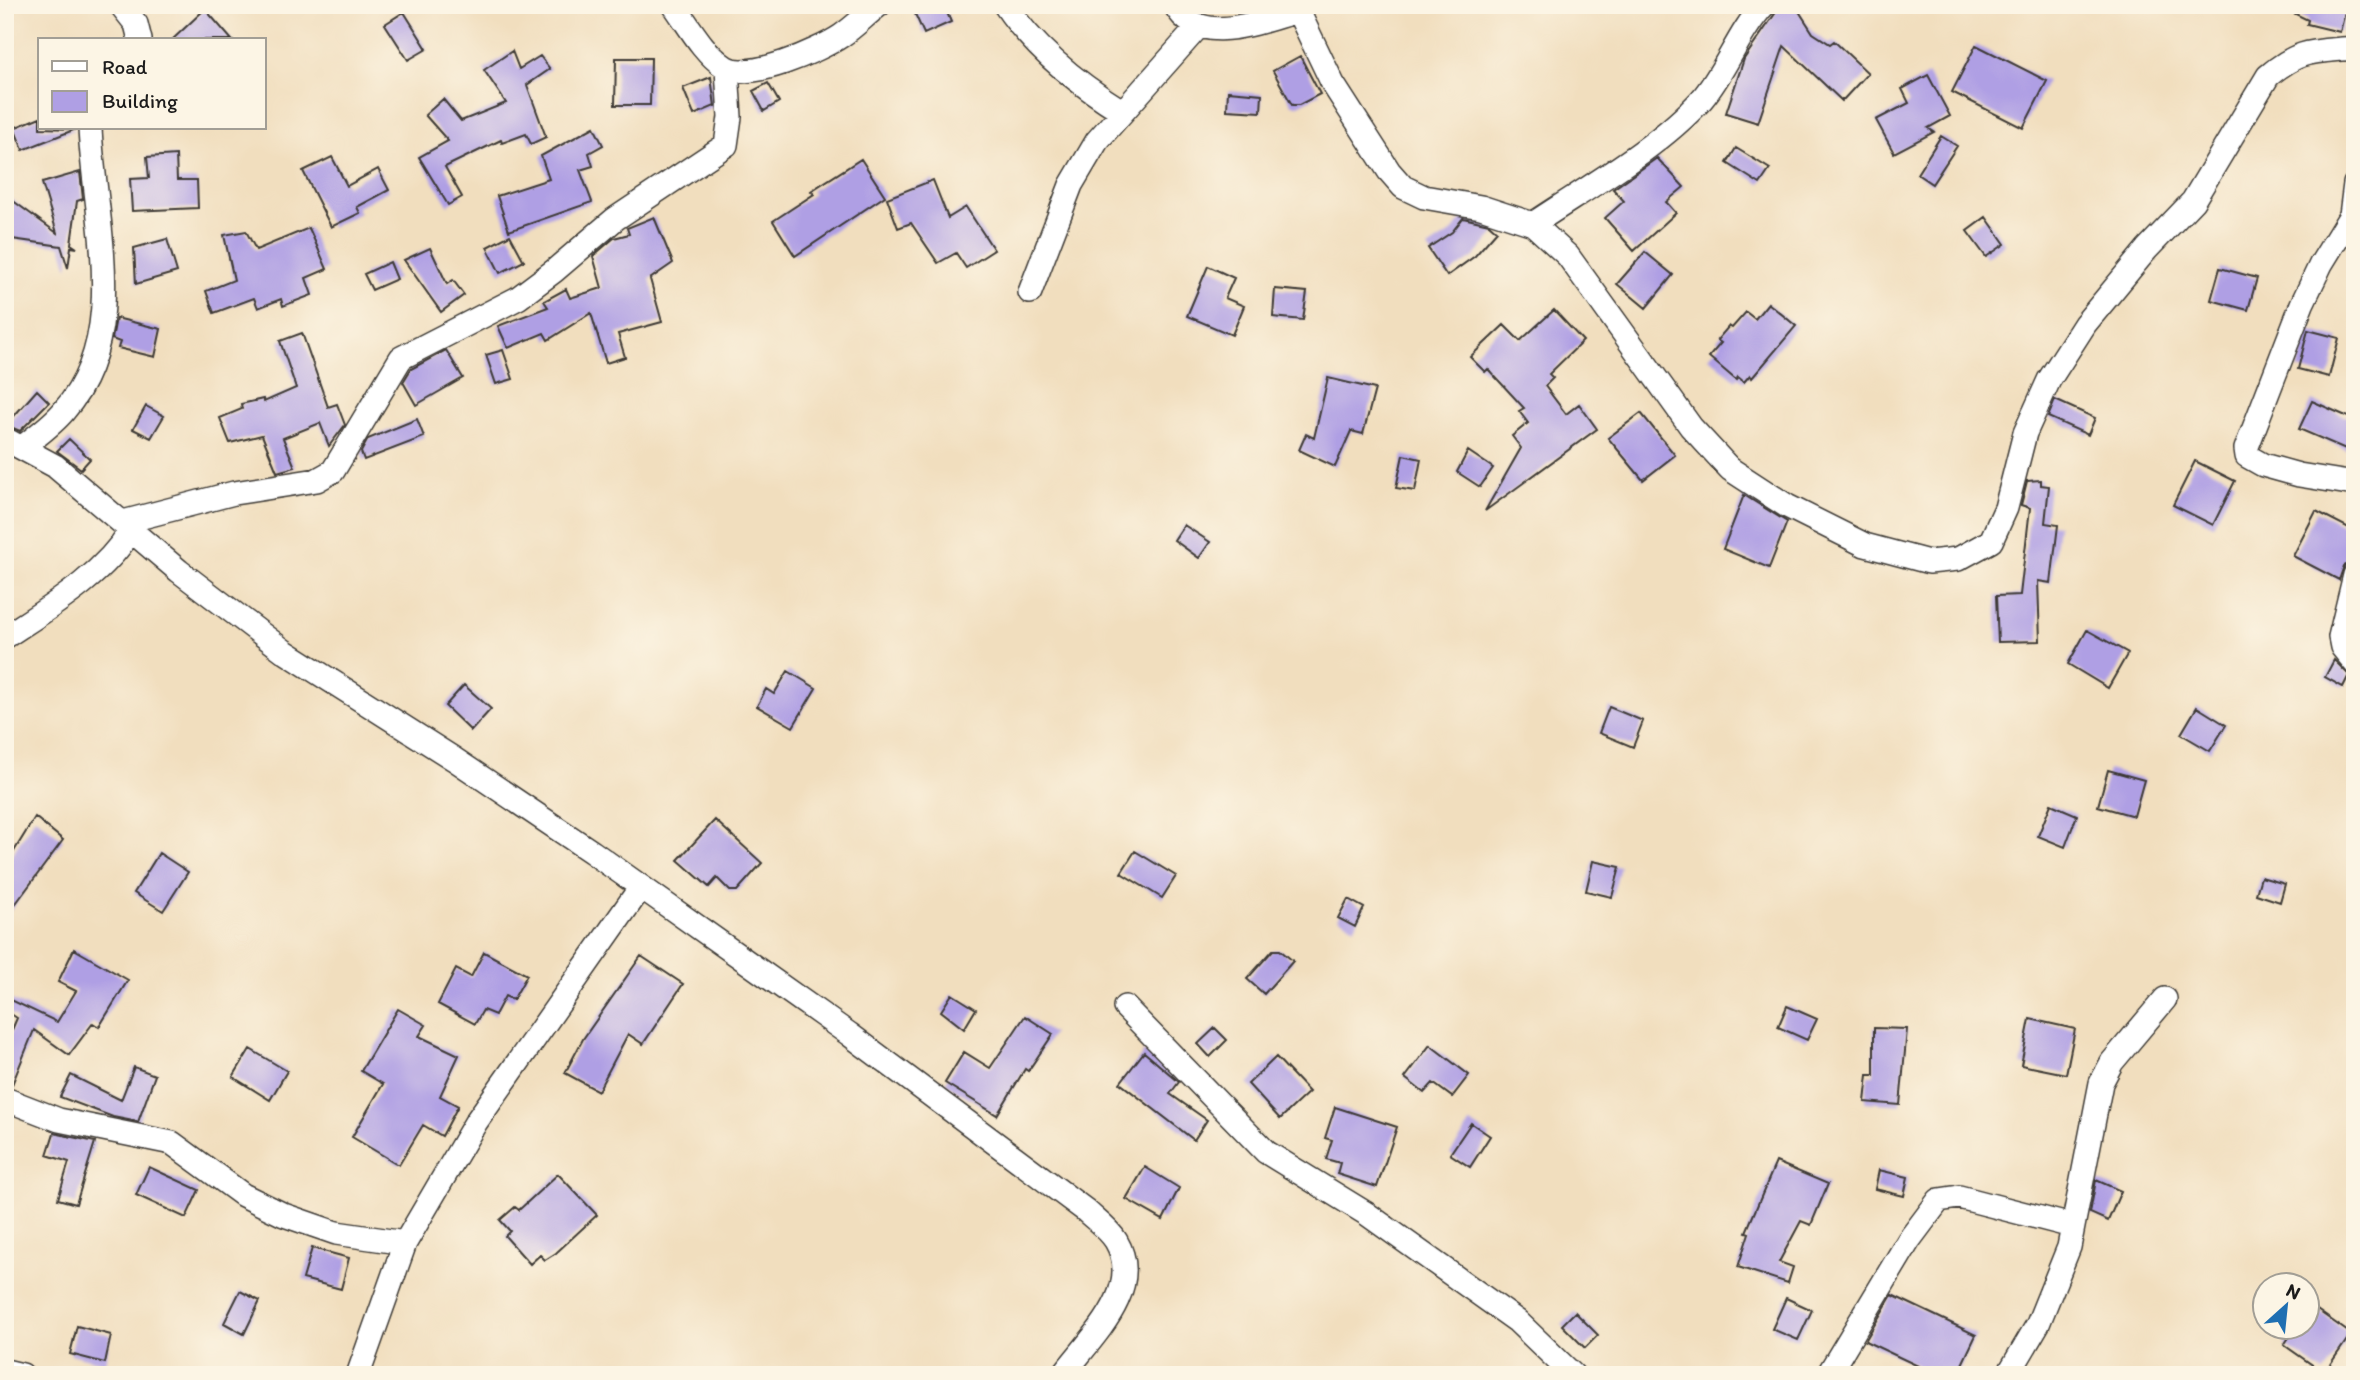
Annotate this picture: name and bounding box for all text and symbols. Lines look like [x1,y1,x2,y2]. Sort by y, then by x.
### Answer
legend [38,38,266,130]
text: Road [102,54,148,79]
text: Building [102,88,178,113]
north arrow [2252,1272,2322,1342]
text: N [2283,1278,2304,1304]

